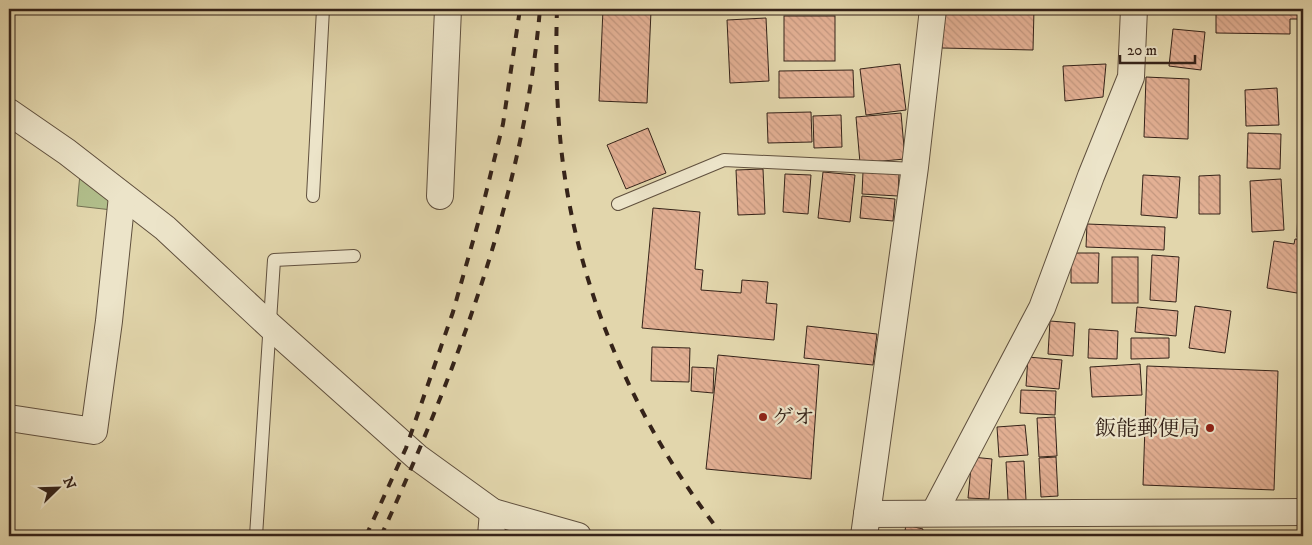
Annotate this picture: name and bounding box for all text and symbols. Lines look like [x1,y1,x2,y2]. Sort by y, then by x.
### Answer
scale bar [1120,32,1194,64]
text: 20 m [1127,41,1157,60]
place label: ゲオ [773,405,815,431]
marker: ゲオ [757,411,769,423]
place label: 飯能郵便局 [1095,416,1200,442]
marker: 飯能郵便局 [1204,422,1216,434]
north arrow [32,462,82,512]
text: N [59,475,80,493]

